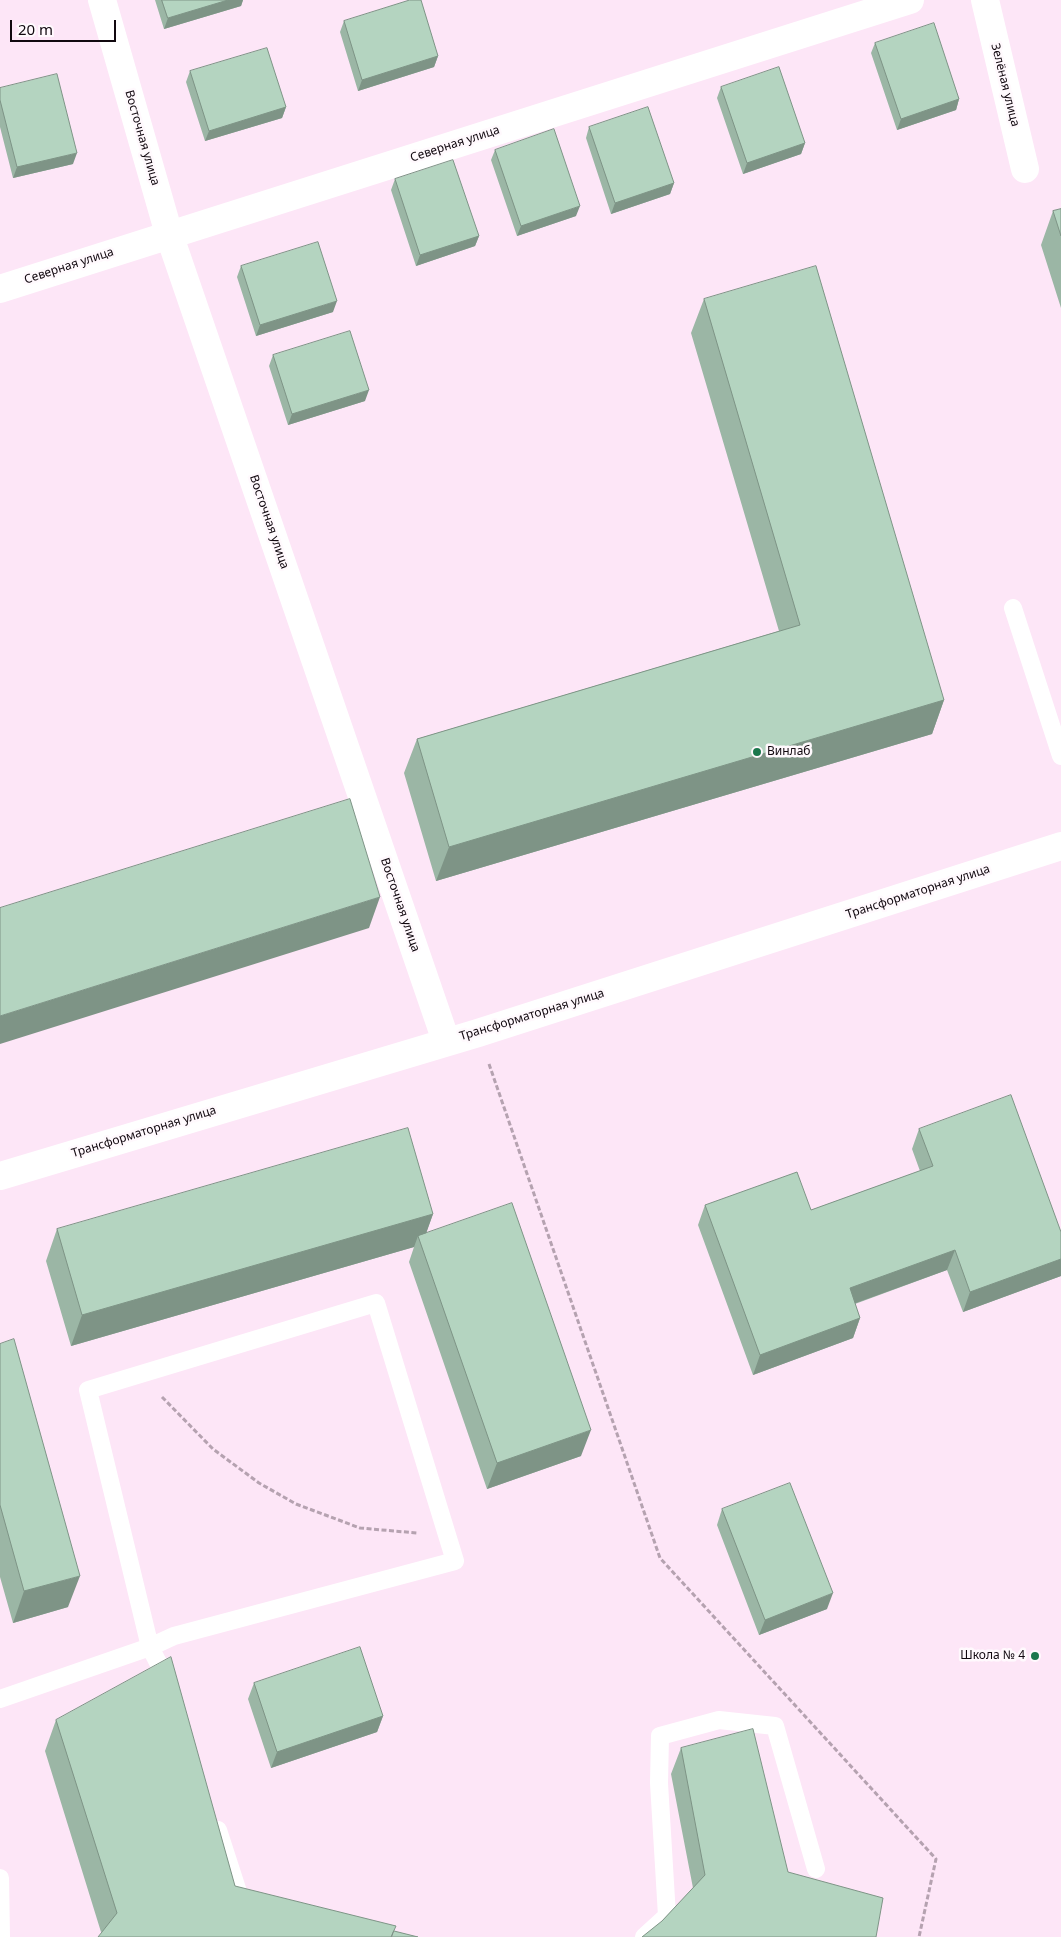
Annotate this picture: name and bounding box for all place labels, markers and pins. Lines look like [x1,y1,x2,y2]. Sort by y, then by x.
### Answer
place label: Винлаб [767,745,810,759]
marker: Винлаб [751,746,763,758]
place label: Школа № 4 [960,1649,1025,1663]
marker: Школа № 4 [1029,1650,1041,1662]

